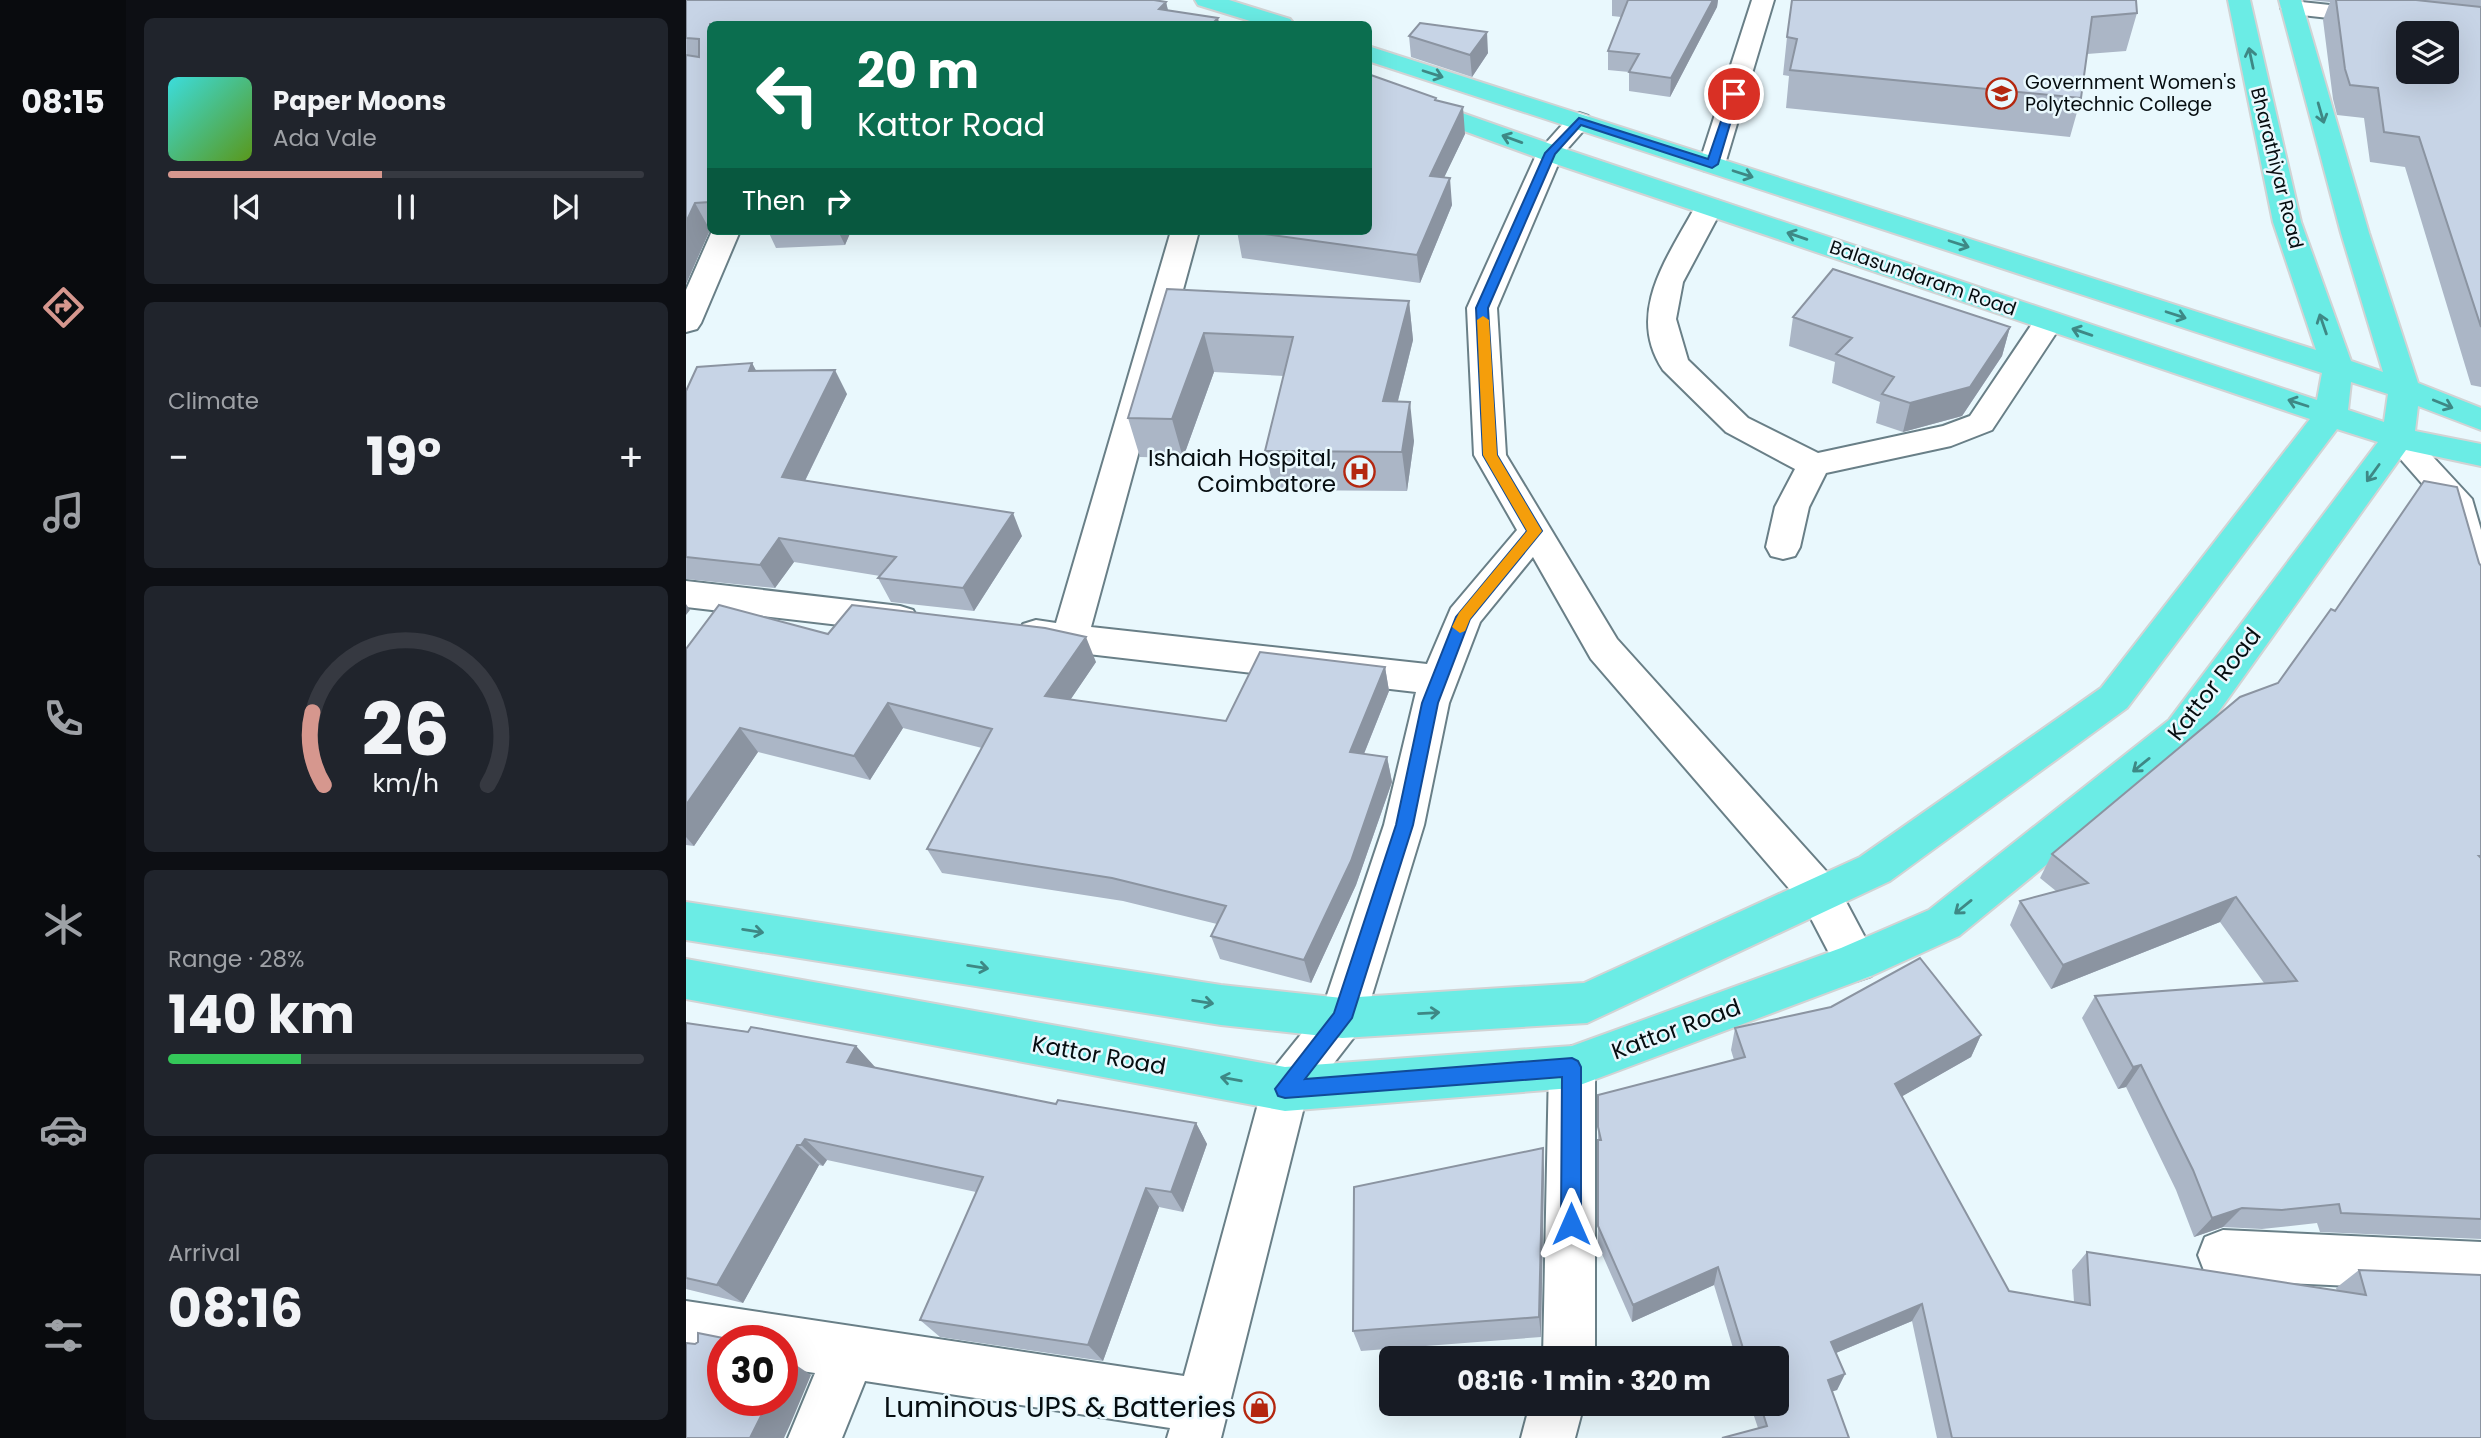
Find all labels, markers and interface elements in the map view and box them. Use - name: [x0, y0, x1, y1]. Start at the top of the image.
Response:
- map controls: [2396, 21, 2459, 84]
- button: layers: [2396, 21, 2459, 84]
- text: 20 m: [857, 37, 979, 105]
- one-way arrow: [2244, 47, 2257, 69]
- icon: left: [742, 49, 833, 140]
- pin: [1704, 64, 1764, 124]
- one-way arrow: [1422, 69, 1444, 81]
- place label: Government Women's Polytechnic College: [2025, 69, 2236, 118]
- icon: arrive: [1715, 75, 1753, 113]
- school or university icon: Government Women's Polytechnic College: [1985, 76, 2019, 110]
- text: 08:15: [21, 79, 105, 124]
- text: Paper Moons: [273, 83, 446, 119]
- street label: Bharathiyar Road: [2244, 84, 2310, 252]
- one-way arrow: [2315, 101, 2328, 124]
- text: Kattor Road: [857, 102, 1045, 147]
- text: Ada Vale: [273, 122, 377, 154]
- one-way arrow: [1501, 132, 1523, 144]
- one-way arrow: [1732, 168, 1754, 181]
- icon: right: [819, 182, 857, 220]
- text: Then: [742, 183, 805, 219]
- icon: previous: [228, 188, 266, 226]
- icon: pause: [387, 188, 425, 226]
- icon: next: [546, 188, 584, 226]
- one-way arrow: [1786, 229, 1808, 241]
- street label: Balasundaram Road: [1826, 233, 2020, 323]
- one-way arrow: [1948, 239, 1970, 252]
- icon: directions: [39, 283, 88, 332]
- one-way arrow: [2164, 310, 2186, 322]
- one-way arrow: [2316, 314, 2328, 336]
- one-way arrow: [2071, 325, 2093, 337]
- text: Climate: [168, 385, 259, 417]
- one-way arrow: [2287, 396, 2309, 409]
- one-way arrow: [2431, 399, 2453, 412]
- text: 19°: [366, 420, 441, 493]
- text: −: [168, 431, 189, 484]
- text: +: [618, 431, 644, 484]
- place label: Ishaiah Hospital, Coimbatore: [1148, 442, 1336, 500]
- hospital icon: Ishaiah Hospital, Coimbatore: [1342, 454, 1376, 488]
- one-way arrow: [2365, 463, 2380, 482]
- icon: music: [39, 488, 88, 537]
- street label: Kattor Road: [2160, 621, 2268, 747]
- text: 26: [362, 679, 450, 780]
- icon: phone: [39, 694, 88, 743]
- one-way arrow: [2132, 757, 2150, 773]
- text: km/h: [373, 766, 439, 801]
- one-way arrow: [1955, 899, 1973, 915]
- icon: climate: [39, 900, 88, 949]
- one-way arrow: [742, 925, 764, 938]
- text: Range · 28%: [168, 943, 304, 975]
- one-way arrow: [966, 961, 989, 974]
- text: 140 km: [168, 978, 355, 1051]
- street label: Kattor Road: [1607, 991, 1745, 1067]
- one-way arrow: [1191, 996, 1214, 1009]
- one-way arrow: [1418, 1006, 1441, 1019]
- street label: Kattor Road: [1030, 1027, 1168, 1083]
- one-way arrow: [1220, 1072, 1243, 1086]
- icon: car: [39, 1105, 88, 1154]
- position arrow: [1534, 1187, 1608, 1261]
- text: Arrival: [168, 1237, 240, 1269]
- text: 08:16: [168, 1272, 303, 1345]
- icon: filters: [39, 1311, 88, 1360]
- speed limit sign: 30: [707, 1325, 798, 1416]
- text: 08:16 · 1 min · 320 m: [1457, 1363, 1711, 1399]
- place label: Luminous UPS & Batteries: [884, 1388, 1236, 1427]
- shop icon: Luminous UPS & Batteries: [1242, 1390, 1276, 1424]

